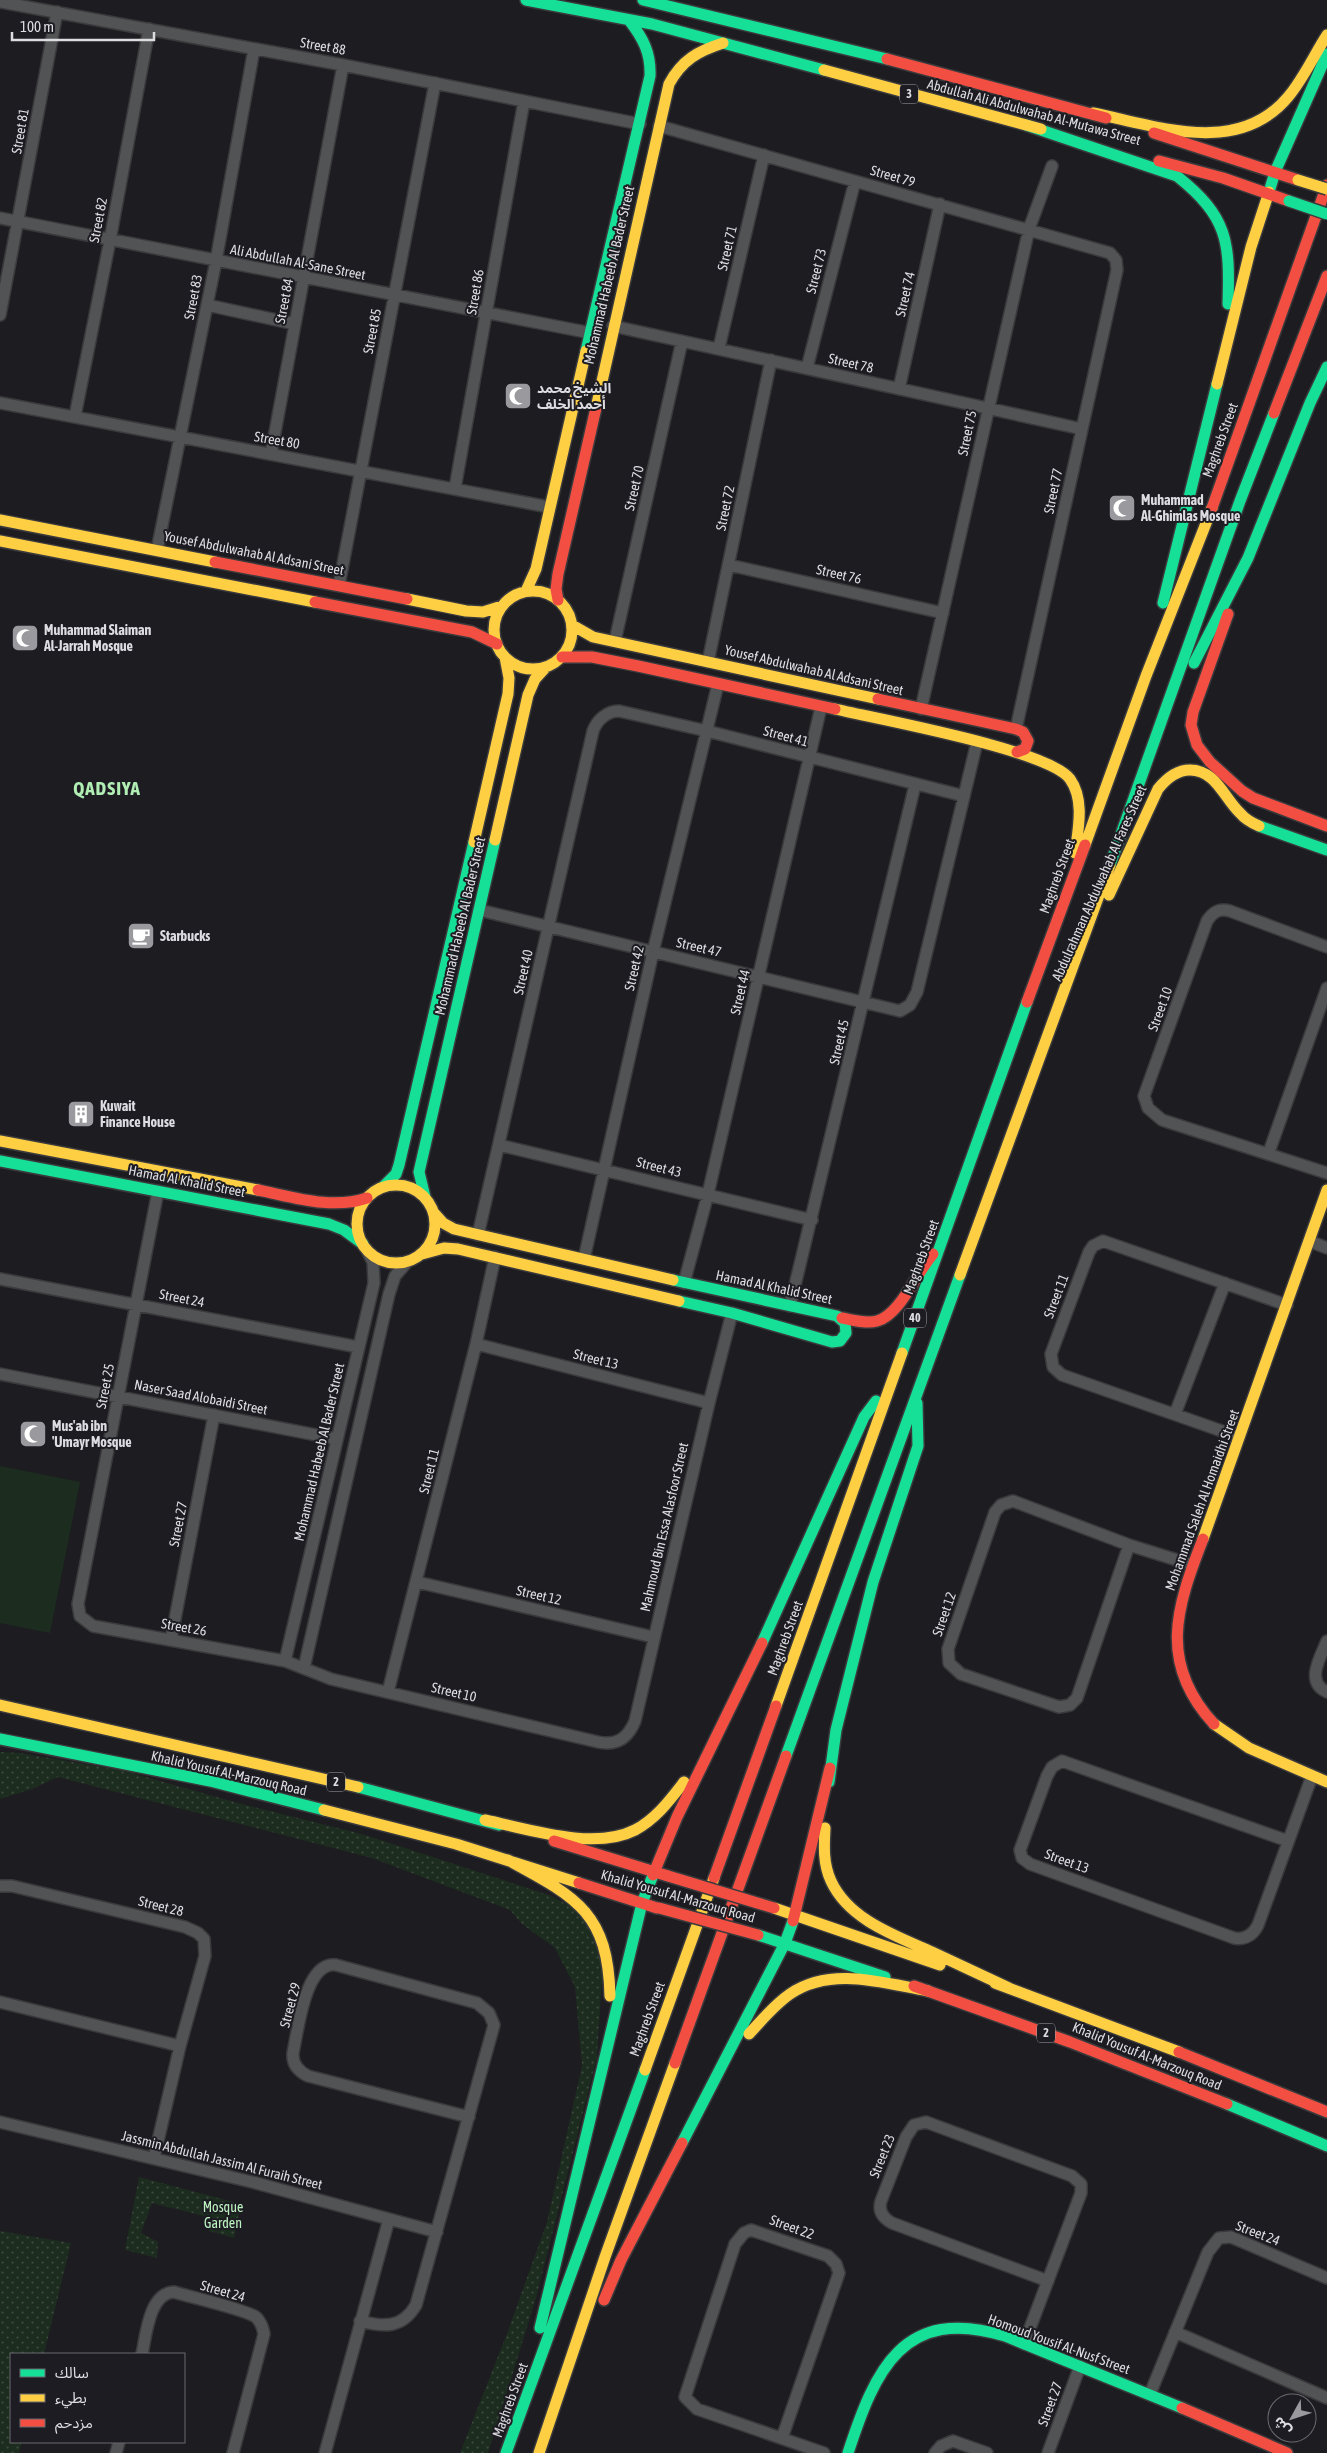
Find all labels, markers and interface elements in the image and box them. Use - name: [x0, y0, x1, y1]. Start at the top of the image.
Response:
- scale bar: [12, 10, 155, 42]
- text: 100 m: [20, 18, 54, 35]
- street label: Street 88: [299, 34, 347, 58]
- street label: Abdullah Ali Abdulwahab Al-Mutawa Street: [925, 76, 1143, 148]
- road number: 3: [900, 85, 918, 104]
- street label: Street 81: [8, 107, 32, 155]
- street label: Street 79: [869, 162, 917, 190]
- street label: Mohammad Habeeb Al Bader Street: [581, 184, 637, 366]
- street label: Street 82: [86, 196, 110, 244]
- street label: Street 71: [714, 224, 740, 272]
- street label: Ali Abdullah Al-Sane Street: [229, 241, 367, 283]
- street label: Street 73: [803, 247, 829, 295]
- street label: Street 86: [463, 268, 487, 316]
- street label: Street 74: [892, 269, 918, 318]
- street label: Street 83: [181, 273, 205, 321]
- street label: Street 84: [272, 277, 296, 325]
- street label: Street 85: [360, 307, 384, 355]
- street label: Street 78: [827, 350, 876, 376]
- place label: الشيخ محمد أحمد الخلف: [537, 380, 611, 412]
- mosque icon: الشيخ محمد أحمد الخلف: [503, 381, 533, 411]
- street label: Maghreb Street: [1199, 400, 1241, 480]
- street label: Street 75: [954, 409, 980, 457]
- street label: Street 80: [253, 428, 301, 452]
- street label: Street 70: [621, 463, 647, 512]
- street label: Street 77: [1040, 467, 1066, 515]
- street label: Street 72: [712, 484, 738, 532]
- place label: Muhammad Al-Ghimlas Mosque: [1140, 492, 1240, 524]
- mosque icon: Muhammad Al-Ghimlas Mosque: [1107, 493, 1137, 523]
- street label: Yousef Abdulwahab Al Adsani Street: [163, 528, 345, 578]
- street label: Street 76: [815, 561, 864, 587]
- place label: Muhammad Slaiman Al-Jarrah Mosque: [43, 622, 152, 654]
- mosque icon: Muhammad Slaiman Al-Jarrah Mosque: [10, 623, 40, 653]
- street label: Yousef Abdulwahab Al Adsani Street: [723, 642, 905, 698]
- street label: Street 41: [762, 722, 810, 750]
- district label: QADSIYA: [73, 777, 141, 799]
- street label: Abdulrahman Abdulwahab Al Fares Street: [1048, 783, 1150, 983]
- street label: Mohammad Habeeb Al Bader Street: [432, 835, 488, 1017]
- street label: Maghreb Street: [1036, 836, 1078, 916]
- cafe icon: Starbucks: [126, 921, 156, 951]
- place label: Starbucks: [160, 928, 210, 944]
- street label: Street 47: [675, 934, 723, 960]
- street label: Street 42: [621, 944, 647, 992]
- street label: Street 40: [510, 947, 536, 996]
- street label: Street 44: [727, 967, 753, 1016]
- street label: Street 10: [1145, 984, 1175, 1033]
- street label: Street 45: [826, 1018, 852, 1066]
- place label: Kuwait Finance House: [100, 1098, 175, 1130]
- building icon: Kuwait Finance House: [66, 1099, 96, 1129]
- street label: Street 43: [635, 1154, 683, 1180]
- street label: Hamad Al Khalid Street: [127, 1162, 247, 1200]
- street label: Maghreb Street: [900, 1217, 942, 1297]
- street label: Hamad Al Khalid Street: [714, 1267, 834, 1307]
- street label: Street 11: [1040, 1272, 1072, 1320]
- street label: Street 24: [158, 1286, 206, 1310]
- road number: 40: [904, 1309, 926, 1328]
- street label: Street 13: [572, 1346, 620, 1372]
- street label: Mohammad Habeeb Al Bader Street: [291, 1361, 347, 1543]
- street label: Street 25: [93, 1362, 117, 1410]
- street label: Naser Saad Alobaidi Street: [133, 1376, 269, 1418]
- street label: Mohammad Saleh Al Homaidhi Street: [1162, 1407, 1242, 1593]
- place label: Mus'ab ibn 'Umayr Mosque: [52, 1418, 132, 1450]
- mosque icon: Mus'ab ibn 'Umayr Mosque: [18, 1419, 48, 1449]
- street label: Mahmoud Bin Essa Alasfoor Street: [637, 1441, 691, 1613]
- street label: Street 11: [416, 1447, 442, 1495]
- street label: Street 27: [166, 1500, 190, 1548]
- street label: Street 12: [515, 1582, 563, 1608]
- street label: Street 12: [929, 1590, 959, 1638]
- street label: Maghreb Street: [764, 1598, 806, 1678]
- street label: Street 26: [160, 1615, 208, 1639]
- street label: Street 10: [430, 1679, 479, 1705]
- street label: Khalid Yousuf Al-Marzouq Road: [150, 1747, 308, 1799]
- road number: 2: [327, 1772, 345, 1791]
- street label: Street 13: [1043, 1846, 1091, 1876]
- street label: Khalid Yousuf Al-Marzouq Road: [599, 1866, 757, 1926]
- street label: Street 28: [137, 1893, 186, 1919]
- street label: Maghreb Street: [626, 1979, 668, 2059]
- street label: Street 29: [276, 1981, 304, 2029]
- street label: Khalid Yousuf Al-Marzouq Road: [1070, 2019, 1224, 2093]
- road number: 2: [1037, 2024, 1055, 2042]
- street label: Jassmin Abdullah Jassim Al Furaih Street: [120, 2127, 324, 2193]
- street label: Street 23: [866, 2132, 898, 2180]
- park label: Mosque Garden: [203, 2199, 243, 2231]
- street label: Street 22: [768, 2212, 816, 2242]
- street label: Street 24: [1234, 2217, 1283, 2249]
- street label: Street 24: [199, 2277, 248, 2305]
- street label: Homoud Yousif Al-Nusf Street: [986, 2311, 1132, 2377]
- legend: [10, 2353, 185, 2443]
- street label: Maghreb Street: [489, 2360, 531, 2440]
- text: سالك: [55, 2364, 89, 2381]
- street label: Street 27: [1035, 2380, 1065, 2428]
- text: بطيء: [55, 2389, 87, 2409]
- north arrow: [1267, 2393, 1317, 2443]
- text: مزدحم: [55, 2414, 93, 2434]
- text: ش: [1270, 2414, 1294, 2439]

